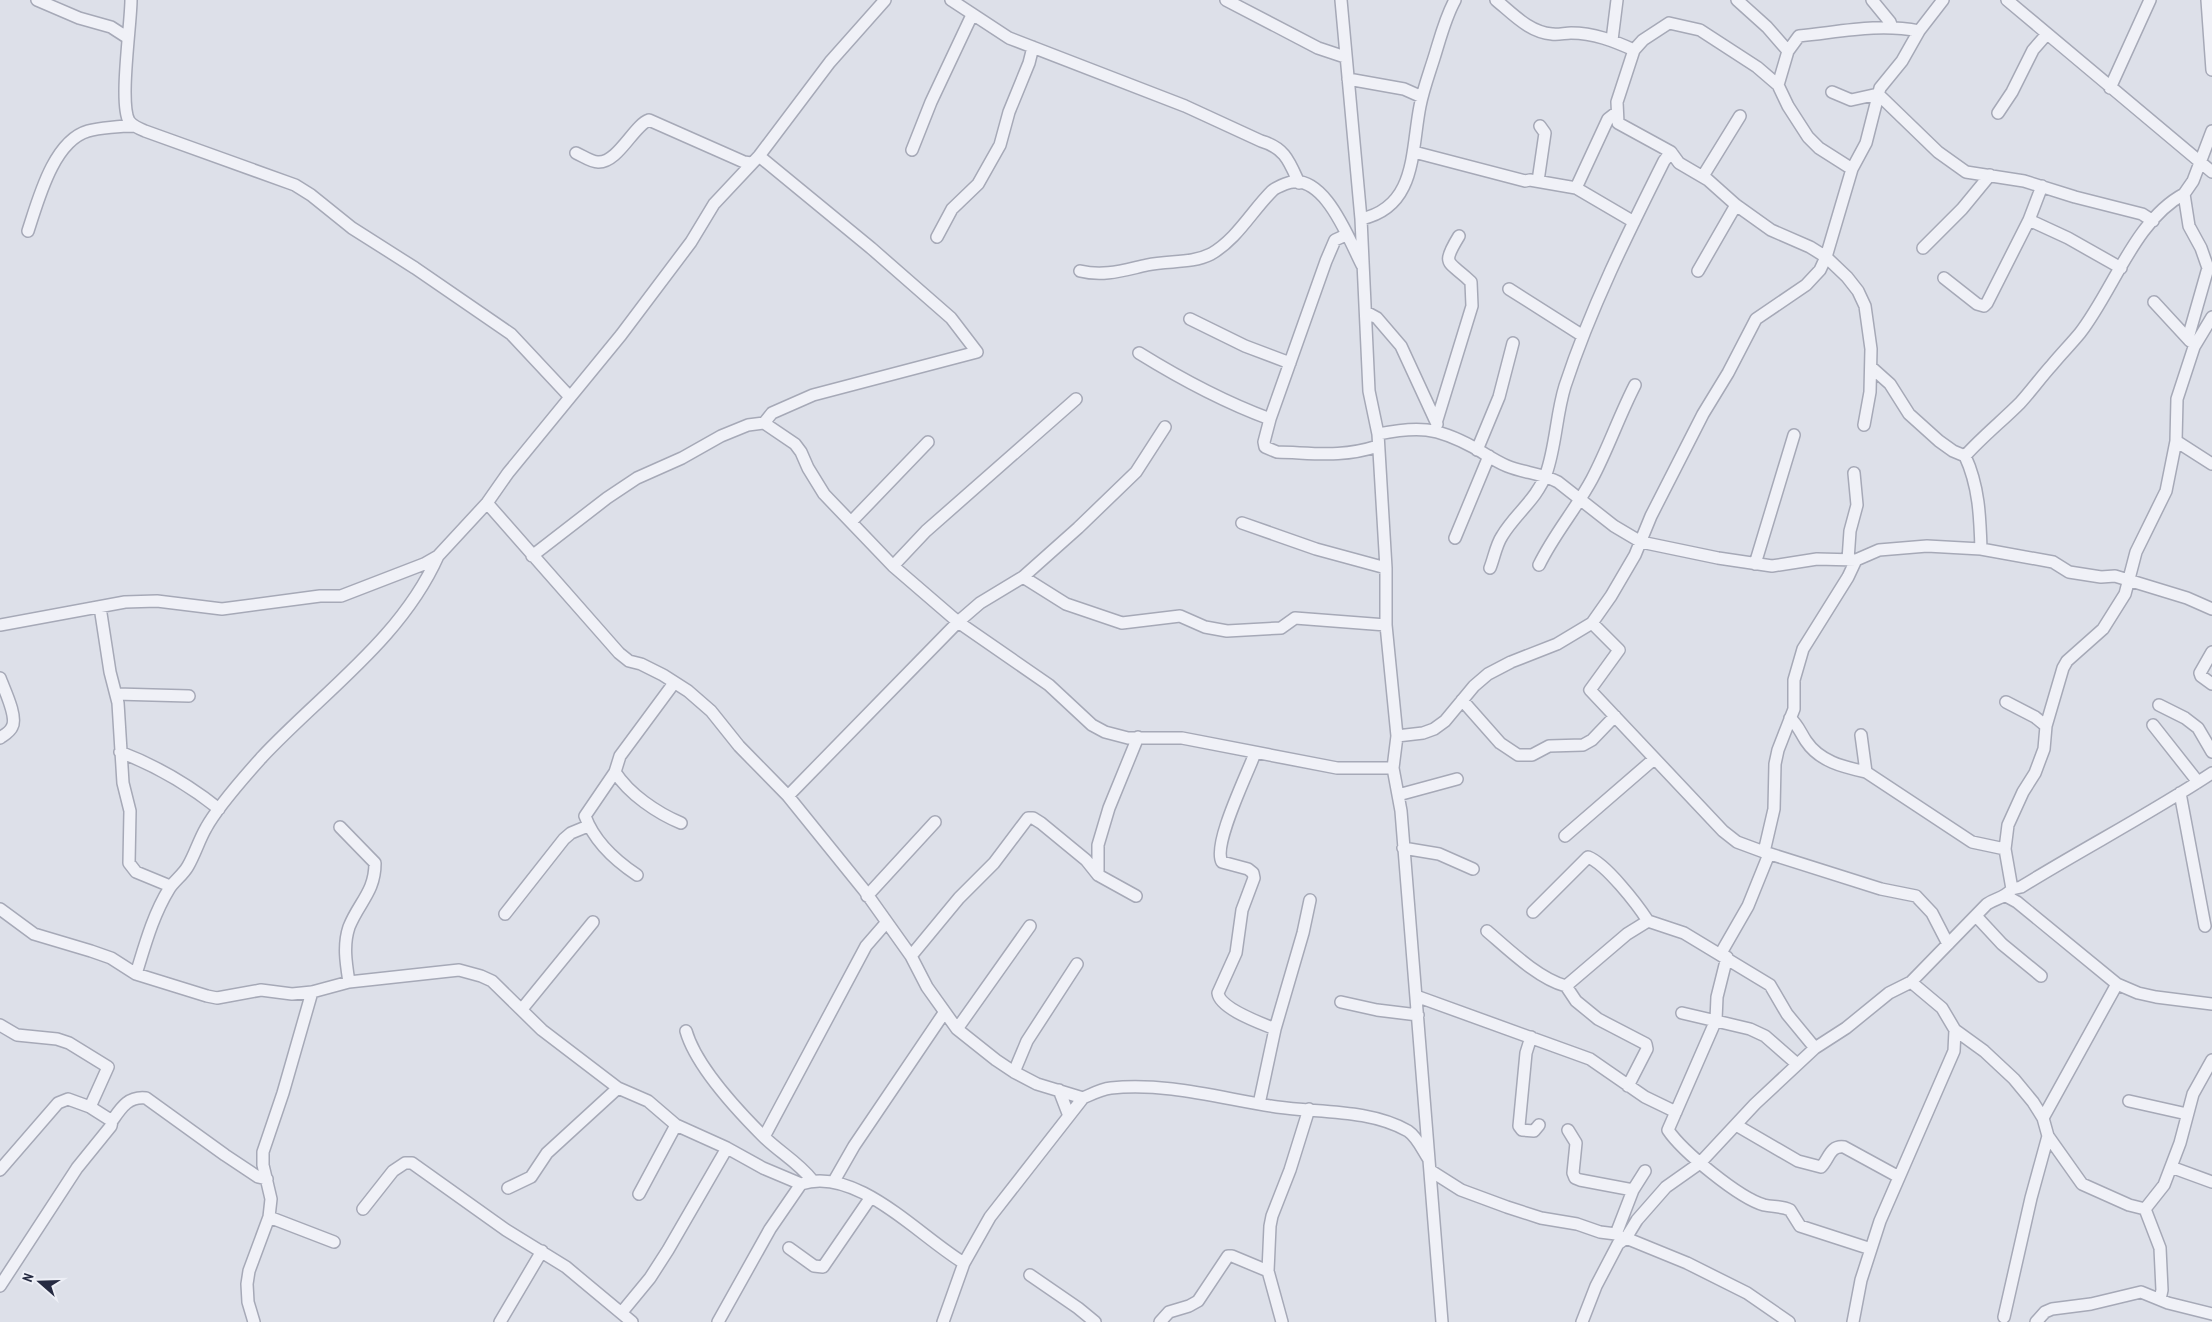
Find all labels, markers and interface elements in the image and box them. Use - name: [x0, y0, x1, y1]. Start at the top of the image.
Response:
- north arrow: [15, 1257, 65, 1307]
- text: N: [18, 1271, 38, 1284]

